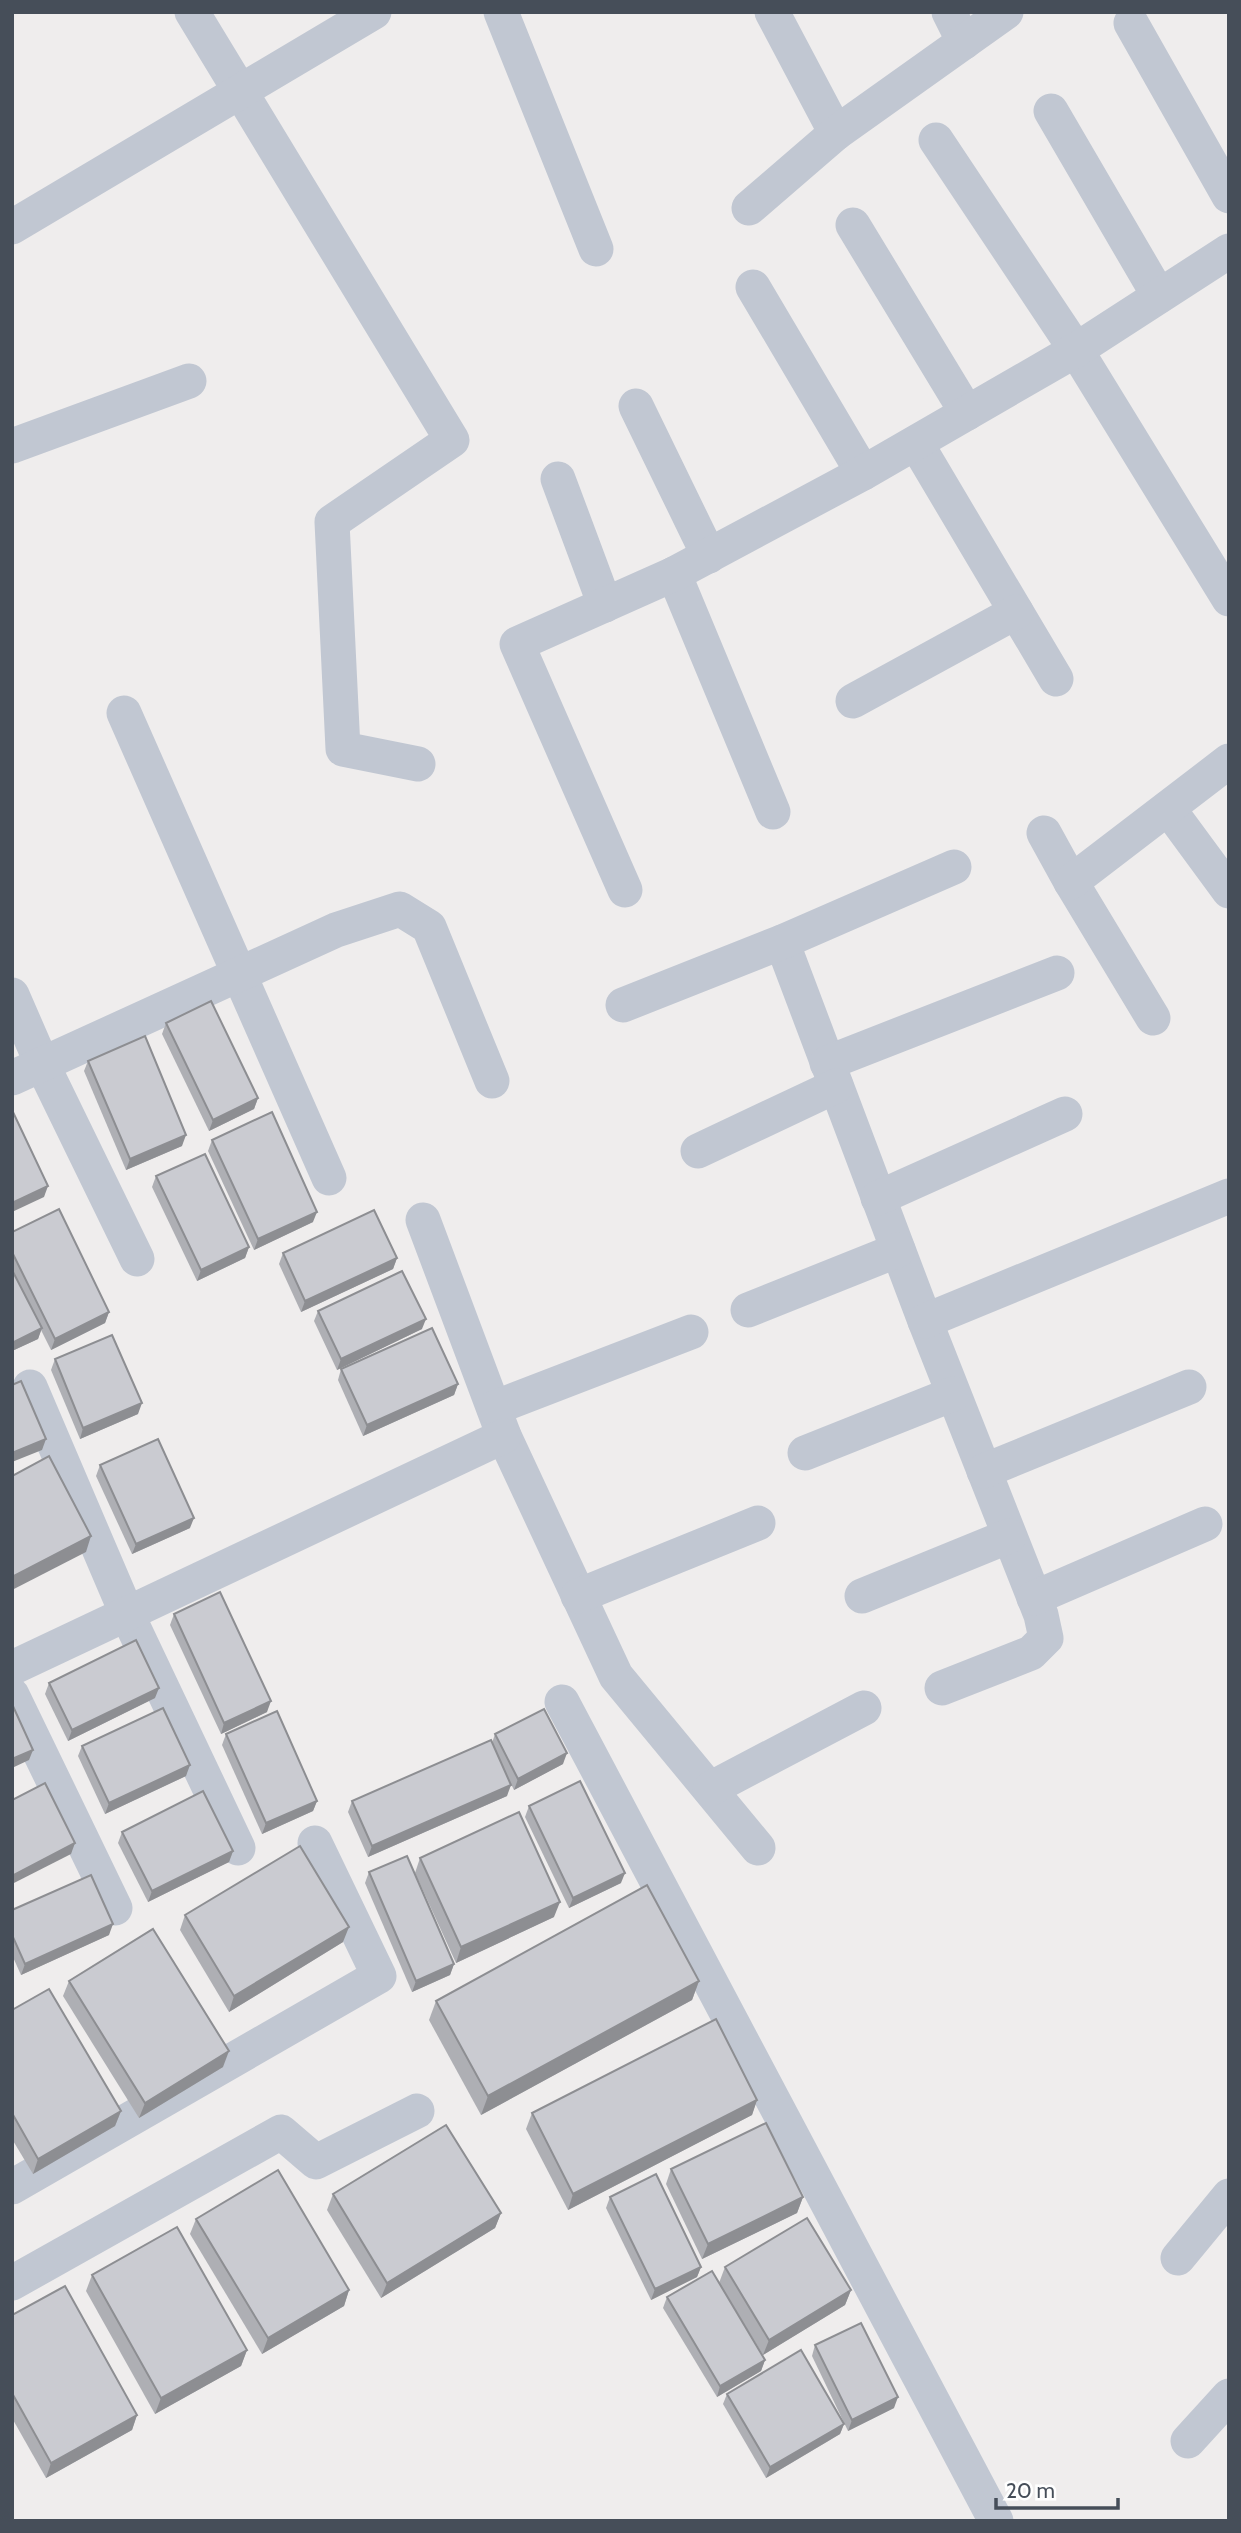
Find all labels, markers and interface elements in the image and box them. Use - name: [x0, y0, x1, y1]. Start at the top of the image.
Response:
- scale bar: [996, 2466, 1118, 2510]
- text: 20 m: [1006, 2478, 1055, 2503]

